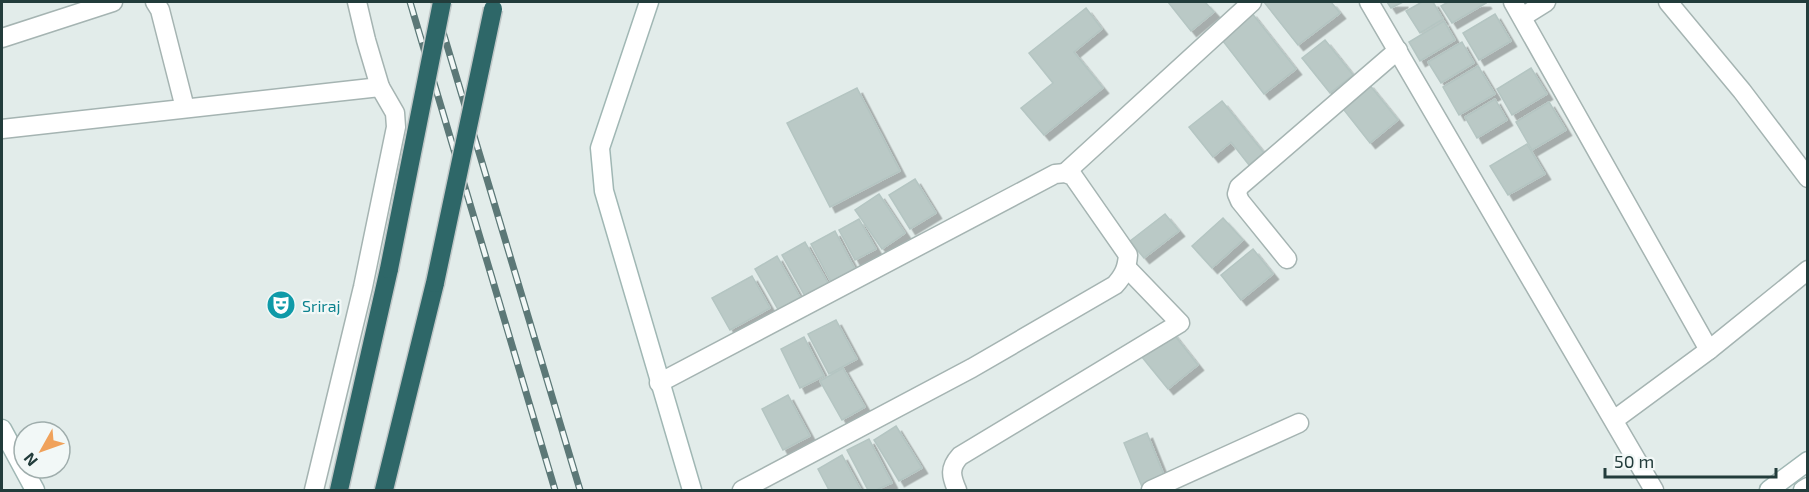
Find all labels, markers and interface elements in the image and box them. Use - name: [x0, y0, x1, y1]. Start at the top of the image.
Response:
- theatre icon: Sriraj: [265, 289, 297, 321]
- place label: Sriraj: [302, 296, 341, 316]
- north arrow: [12, 420, 72, 480]
- scale bar: [1605, 441, 1776, 479]
- text: N: [19, 449, 41, 470]
- text: 50 m: [1614, 450, 1654, 472]

